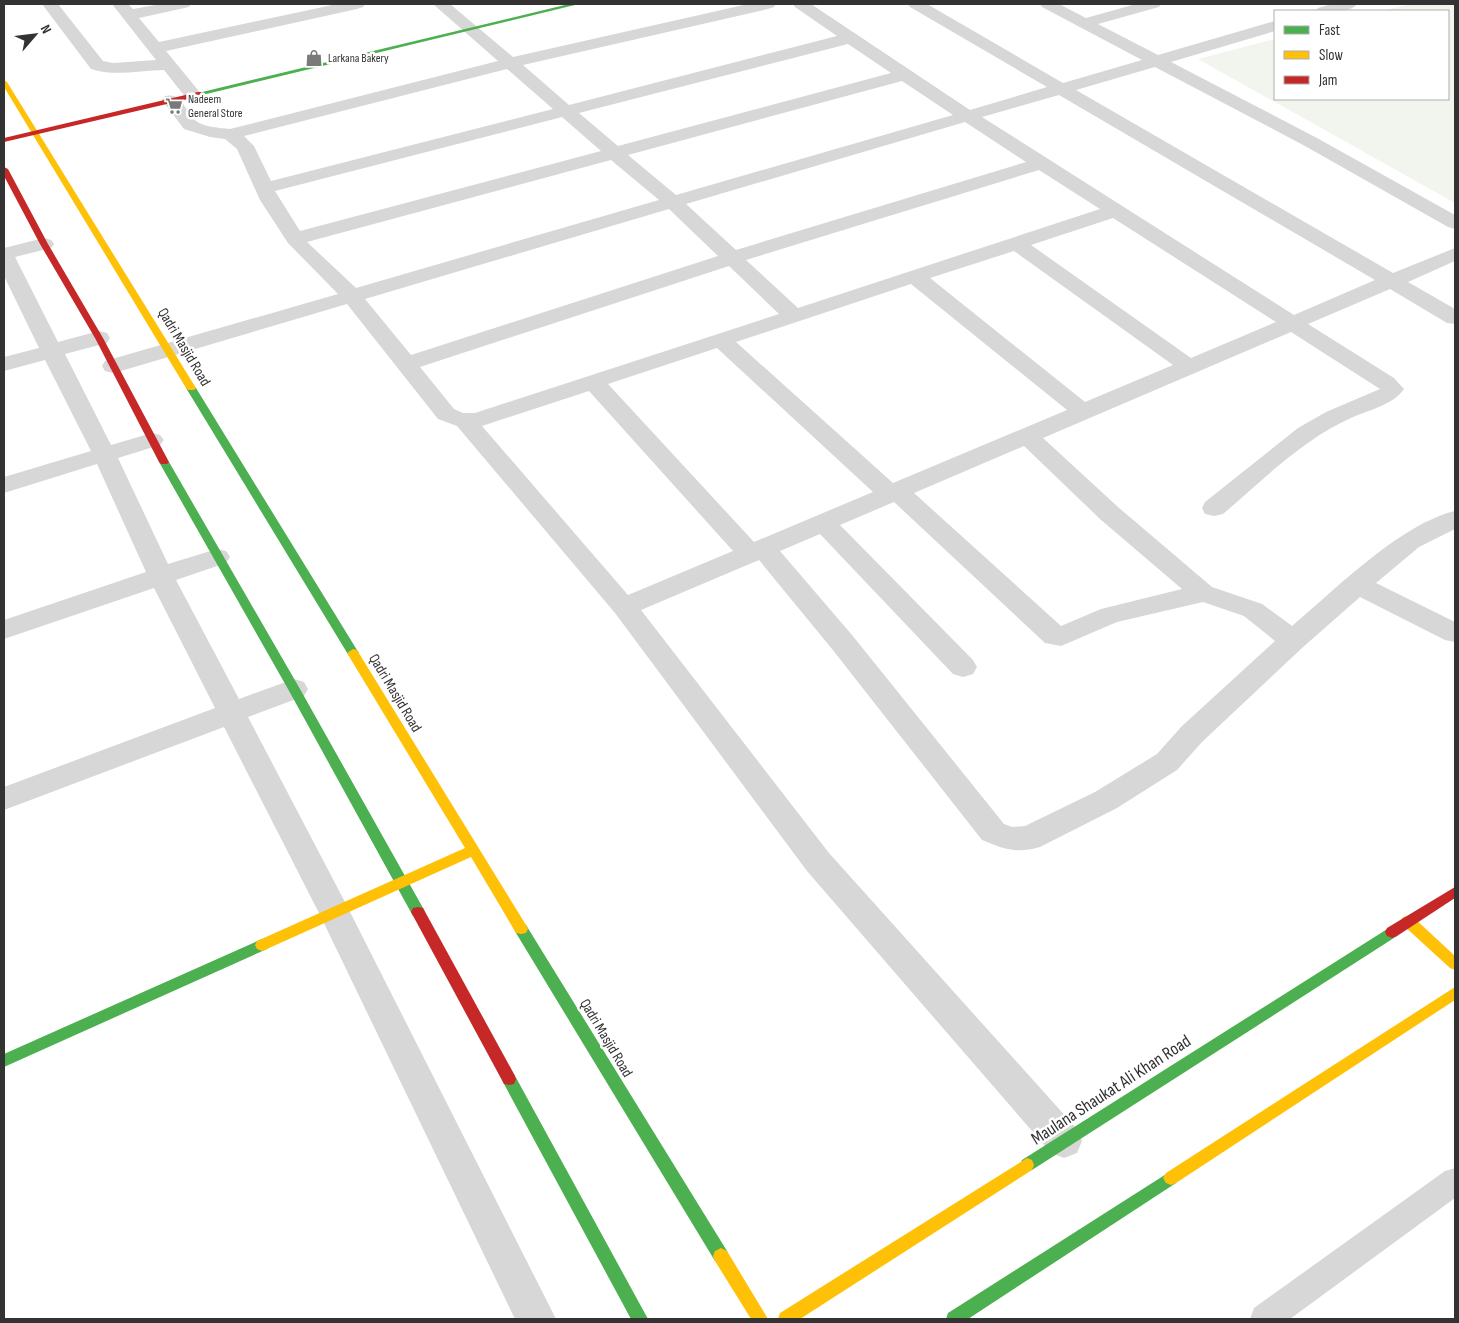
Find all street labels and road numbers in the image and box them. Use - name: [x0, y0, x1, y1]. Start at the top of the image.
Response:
- street label: Qadri Masjid Road: [153, 304, 215, 390]
- street label: Qadri Masjid Road: [364, 650, 426, 736]
- street label: Qadri Masjid Road: [575, 995, 637, 1081]
- street label: Maulana Shaukat Ali Khan Road: [1027, 1030, 1195, 1150]

